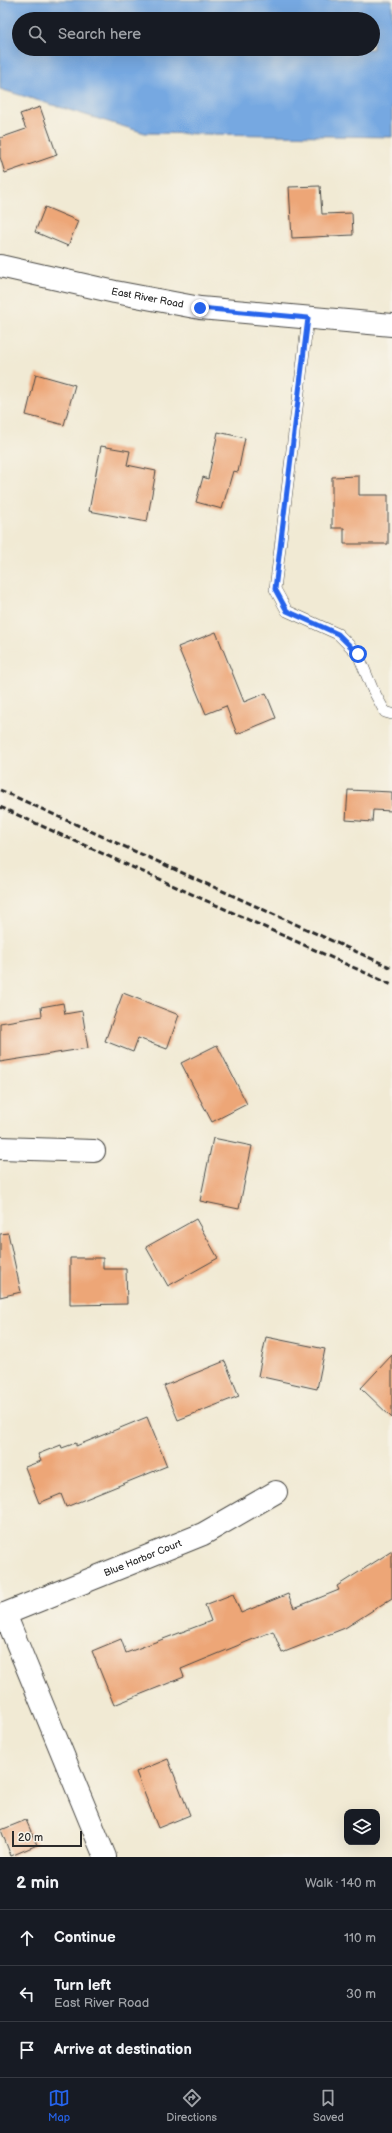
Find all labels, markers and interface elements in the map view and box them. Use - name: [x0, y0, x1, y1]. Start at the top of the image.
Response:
- search box: [12, 12, 380, 56]
- icon: search: [26, 23, 48, 45]
- text: Search here: [58, 25, 141, 44]
- street label: East River Road: [110, 285, 185, 311]
- route end: [191, 299, 209, 317]
- route start: [349, 645, 367, 663]
- street label: Blue Harbor Court: [102, 1537, 183, 1579]
- map controls: [344, 1809, 380, 1845]
- button: layers: [344, 1809, 380, 1845]
- scale bar: [12, 1829, 82, 1848]
- text: 20 m: [18, 1831, 43, 1844]
- text: 2 min: [16, 1873, 59, 1893]
- text: Walk · 140 m: [305, 1875, 376, 1891]
- icon: ahead: [16, 1927, 38, 1949]
- text: Continue: [54, 1928, 116, 1947]
- text: 110 m: [344, 1930, 376, 1946]
- text: Turn left: [54, 1976, 111, 1995]
- icon: left: [16, 1983, 38, 2005]
- text: 30 m: [346, 1986, 376, 2002]
- text: East River Road: [54, 1995, 149, 2011]
- icon: arrive: [16, 2039, 38, 2061]
- text: Arrive at destination: [54, 2040, 192, 2059]
- tab: Map: [48, 2087, 70, 2124]
- tab: Directions: [166, 2087, 217, 2124]
- tab: Saved: [313, 2087, 344, 2124]

